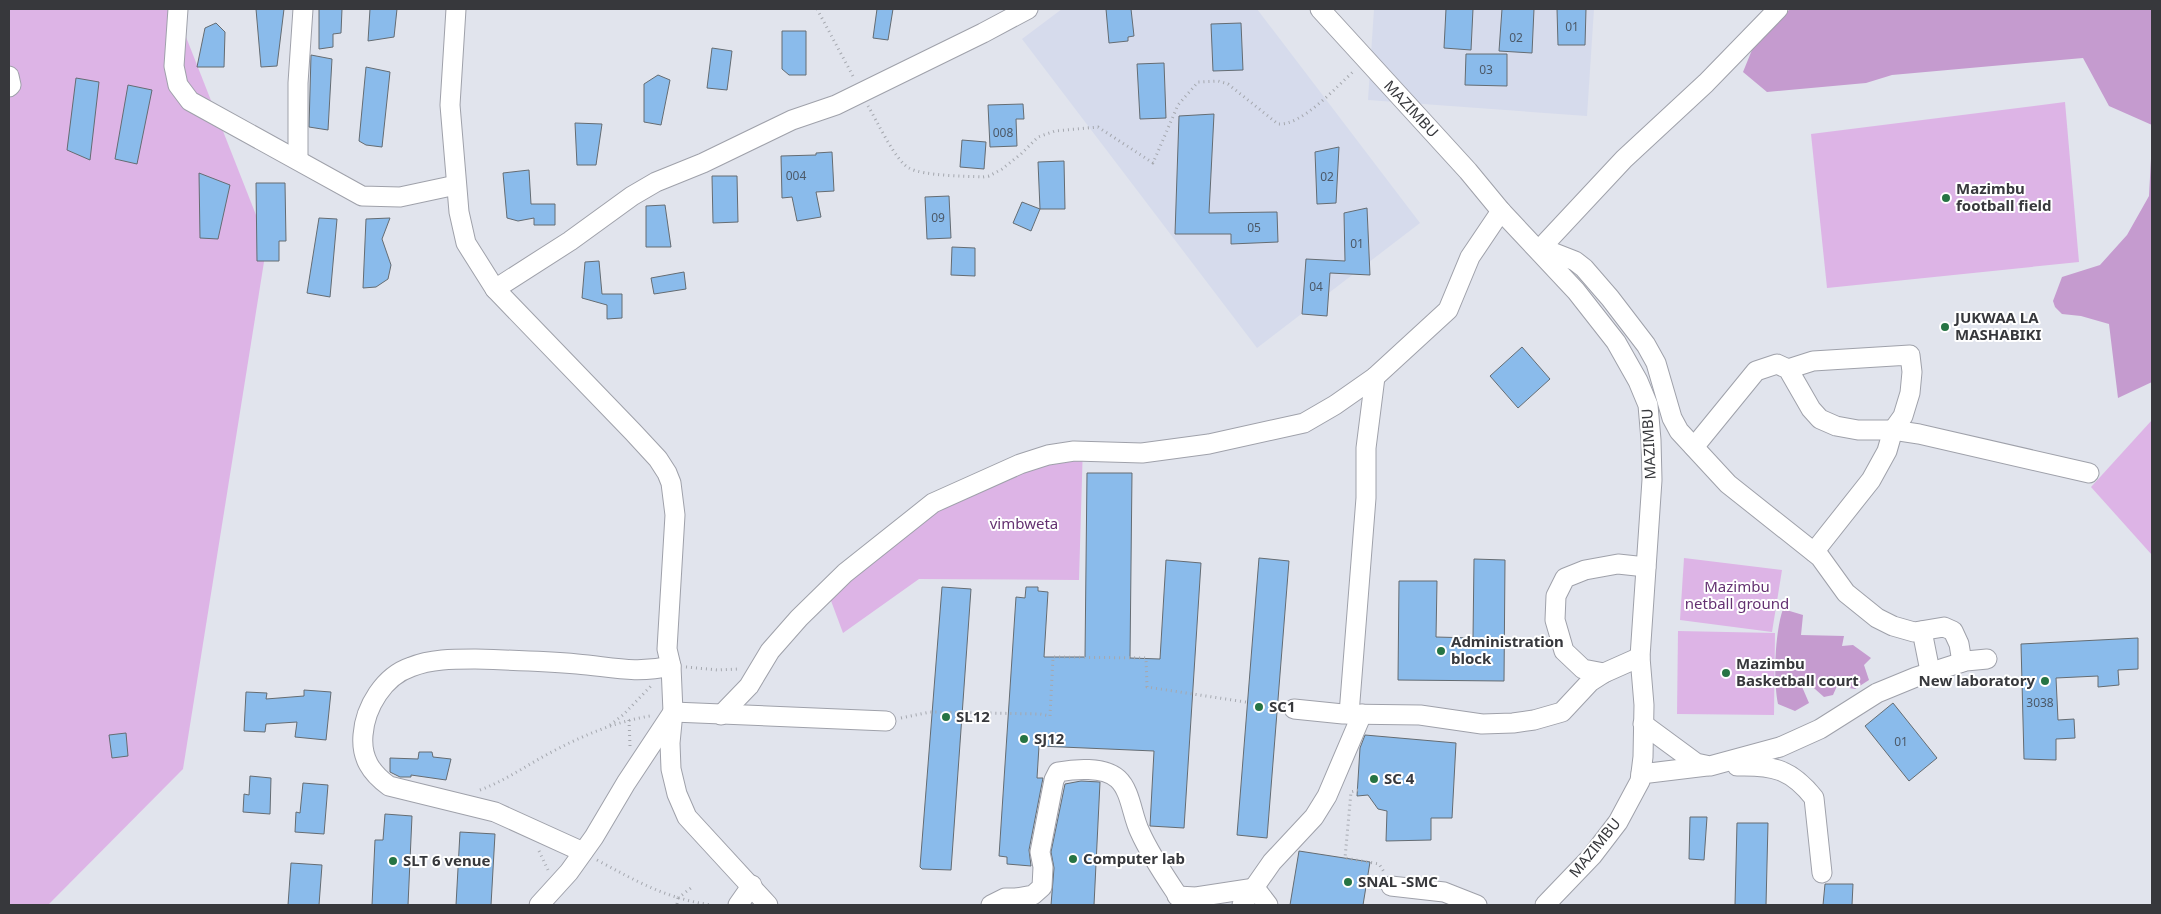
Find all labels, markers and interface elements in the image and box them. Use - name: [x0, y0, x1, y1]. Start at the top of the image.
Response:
- house number: 01: [1565, 18, 1579, 35]
- house number: 02: [1509, 29, 1523, 46]
- house number: 03: [1479, 61, 1493, 78]
- street label: MAZIMBU: [1380, 75, 1443, 141]
- house number: 008: [993, 124, 1013, 141]
- house number: 004: [786, 167, 806, 184]
- house number: 02: [1320, 168, 1334, 185]
- place label: Mazimbu football field: [1956, 178, 2052, 215]
- marker: Mazimbu football field: [1940, 192, 1952, 204]
- house number: 09: [931, 209, 945, 226]
- house number: 05: [1247, 219, 1261, 236]
- house number: 01: [1350, 235, 1364, 252]
- house number: 04: [1309, 278, 1323, 295]
- place label: JUKWAA LA MASHABIKI: [1953, 307, 2041, 344]
- marker: JUKWAA LA MASHABIKI: [1939, 321, 1951, 333]
- street label: MAZIMBU: [1636, 408, 1660, 480]
- park label: vimbweta: [990, 513, 1058, 533]
- park label: Mazimbu netball ground: [1685, 576, 1789, 613]
- place label: Administration block: [1451, 631, 1564, 668]
- marker: Administration block: [1435, 645, 1447, 657]
- place label: Mazimbu Basketball court: [1736, 653, 1859, 690]
- marker: Mazimbu Basketball court: [1720, 667, 1732, 679]
- place label: New laboratory: [1919, 670, 2035, 690]
- marker: New laboratory: [2039, 675, 2051, 687]
- house number: 3038: [2026, 694, 2054, 711]
- place label: SC1: [1269, 696, 1295, 716]
- marker: SC1: [1253, 701, 1265, 713]
- place label: SL12: [956, 706, 990, 726]
- marker: SL12: [940, 711, 952, 723]
- place label: SJ12: [1034, 728, 1065, 748]
- marker: SJ12: [1018, 733, 1030, 745]
- house number: 01: [1894, 733, 1908, 750]
- place label: SC 4: [1384, 768, 1415, 788]
- marker: SC 4: [1368, 773, 1380, 785]
- street label: MAZIMBU: [1564, 813, 1624, 881]
- place label: Computer lab: [1083, 848, 1185, 868]
- place label: SLT 6 venue: [403, 850, 490, 870]
- marker: Computer lab: [1067, 853, 1079, 865]
- marker: SLT 6 venue: [387, 855, 399, 867]
- place label: SNAL -SMC: [1358, 871, 1438, 891]
- marker: SNAL -SMC: [1342, 876, 1354, 888]

